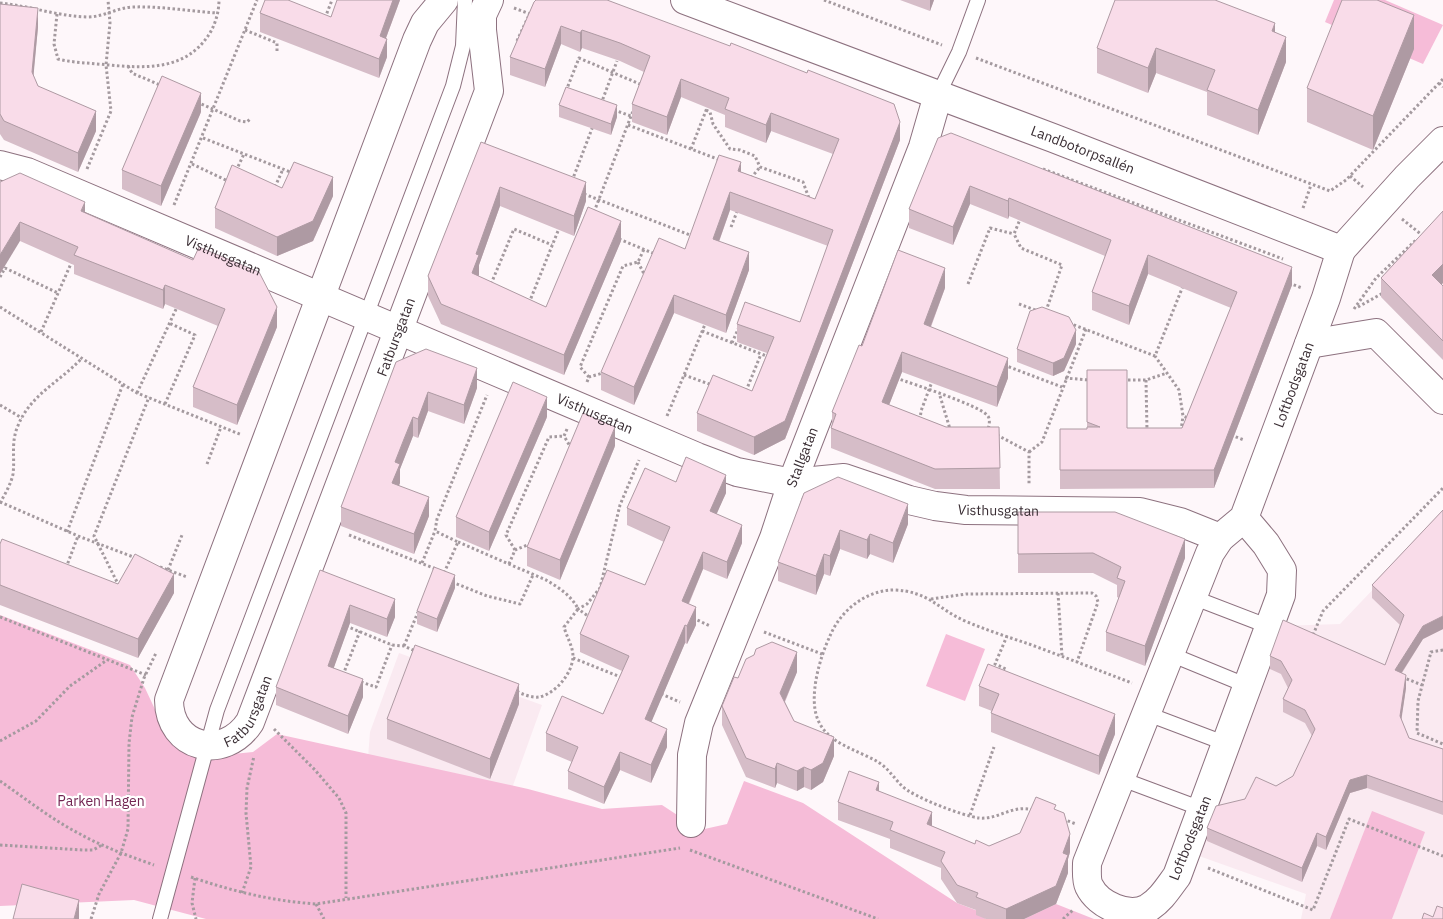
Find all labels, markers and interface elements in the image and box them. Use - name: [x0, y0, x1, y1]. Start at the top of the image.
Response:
- street label: Landbotorpsallén: [1028, 121, 1137, 178]
- street label: Visthusgatan: [182, 231, 264, 280]
- street label: Fatbursgatan: [373, 295, 419, 379]
- street label: Loftbodsgatan: [1270, 339, 1318, 430]
- street label: Visthusgatan: [554, 389, 636, 438]
- street label: Stallgatan: [782, 424, 822, 490]
- street label: Visthusgatan: [957, 500, 1039, 520]
- street label: Fatbursgatan: [221, 673, 276, 751]
- park label: Parken Hagen: [57, 792, 145, 810]
- street label: Loftbodsgatan: [1165, 793, 1215, 883]

